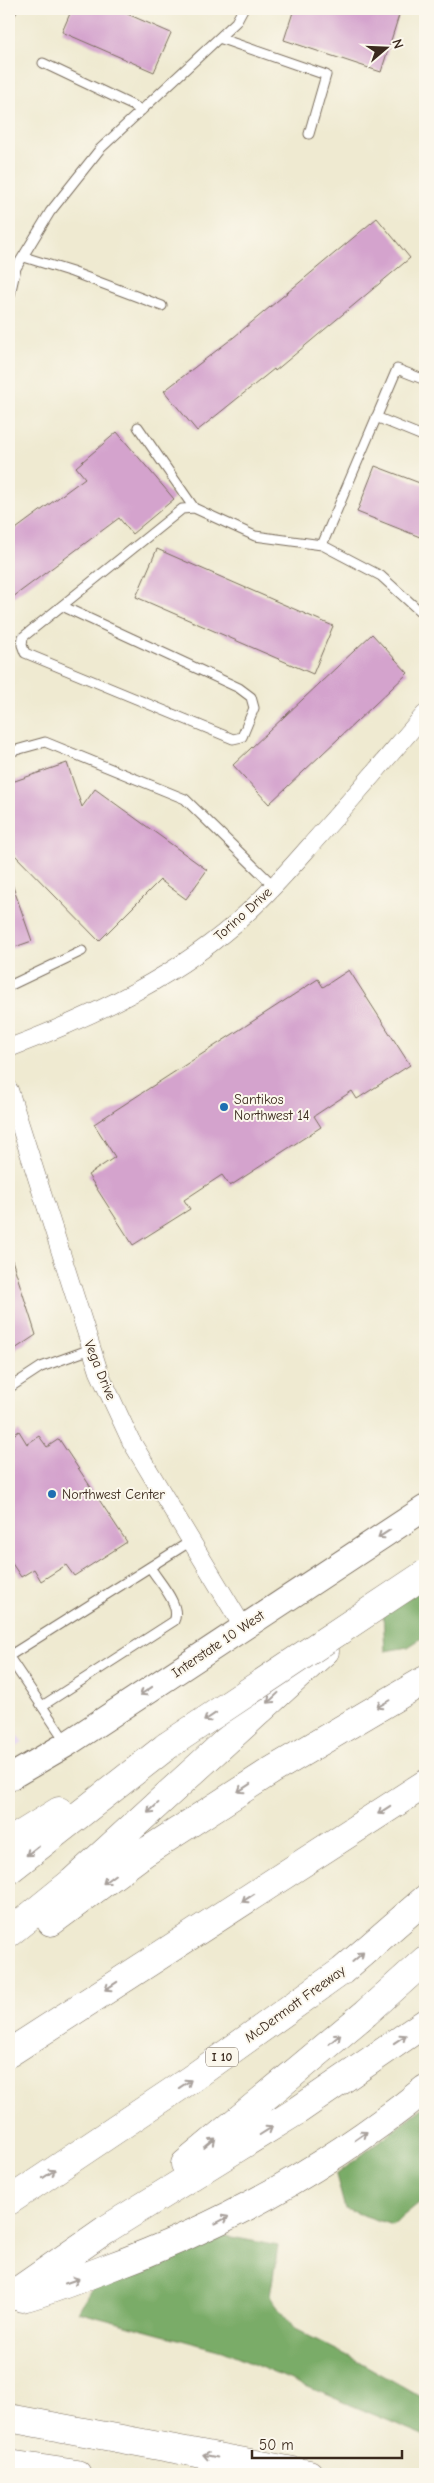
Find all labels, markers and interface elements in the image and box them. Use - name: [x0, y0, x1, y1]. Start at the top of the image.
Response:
- north arrow: [362, 22, 412, 72]
- text: N: [388, 37, 407, 51]
- street label: Torino Drive: [211, 884, 275, 944]
- place label: Santikos Northwest 14: [234, 1091, 310, 1124]
- marker: Santikos Northwest 14: [218, 1101, 230, 1113]
- street label: Vega Drive: [80, 1338, 120, 1402]
- place label: Northwest Center: [62, 1486, 165, 1503]
- marker: Northwest Center: [46, 1488, 58, 1500]
- one-way arrow: [378, 1530, 392, 1540]
- street label: Interstate 10 West: [168, 1606, 268, 1681]
- one-way arrow: [140, 1686, 154, 1696]
- one-way arrow: [267, 1692, 280, 1704]
- one-way arrow: [377, 1700, 391, 1710]
- one-way arrow: [203, 1712, 217, 1722]
- one-way arrow: [238, 1784, 252, 1794]
- one-way arrow: [147, 1802, 160, 1813]
- one-way arrow: [378, 1805, 392, 1815]
- one-way arrow: [26, 1846, 39, 1857]
- one-way arrow: [103, 1873, 116, 1884]
- one-way arrow: [241, 1893, 255, 1903]
- one-way arrow: [352, 1951, 365, 1963]
- street label: McDermott Freeway: [241, 1961, 349, 2046]
- one-way arrow: [104, 1981, 118, 1991]
- one-way arrow: [328, 2034, 341, 2045]
- one-way arrow: [392, 2034, 406, 2044]
- road number: I 10: [206, 2048, 238, 2066]
- one-way arrow: [177, 2078, 191, 2088]
- one-way arrow: [258, 2125, 272, 2135]
- one-way arrow: [354, 2131, 368, 2141]
- one-way arrow: [203, 2138, 216, 2149]
- one-way arrow: [42, 2169, 56, 2179]
- one-way arrow: [214, 2215, 229, 2224]
- one-way arrow: [64, 2276, 80, 2286]
- scale bar: [252, 2428, 402, 2460]
- text: 50 m: [259, 2436, 294, 2454]
- one-way arrow: [202, 2450, 218, 2460]

